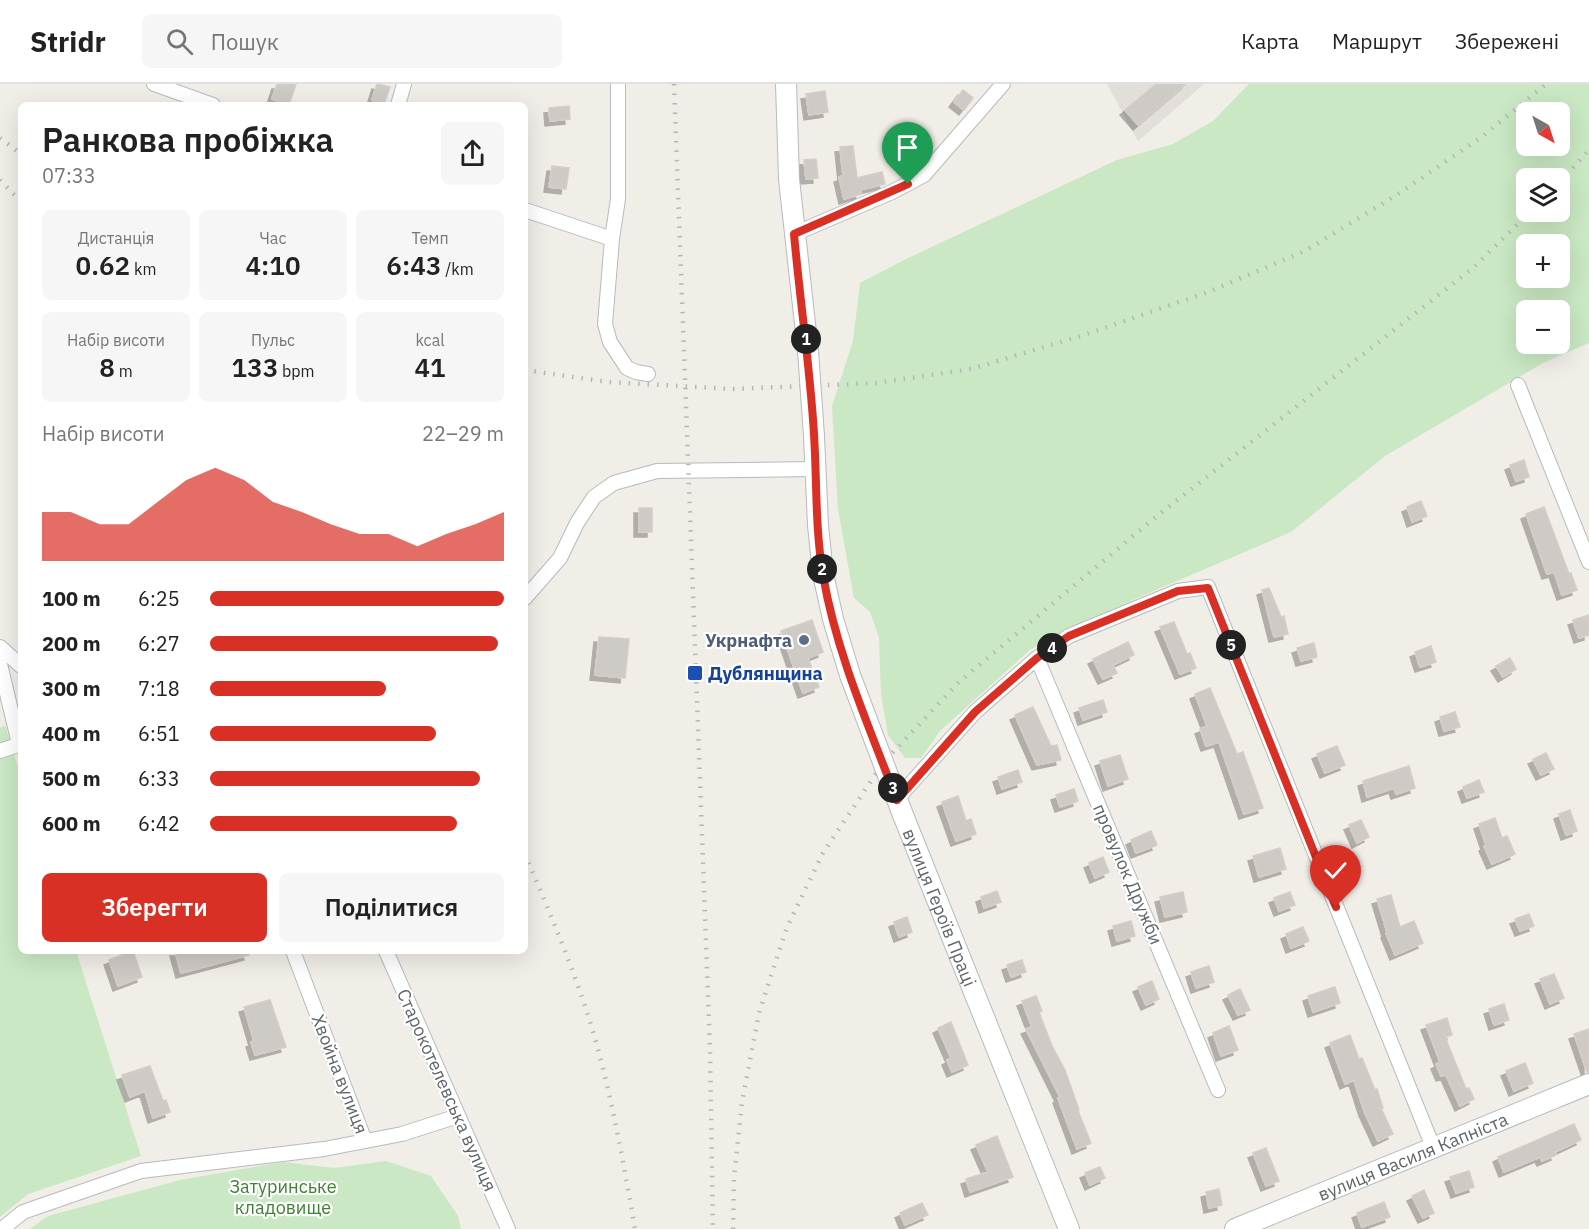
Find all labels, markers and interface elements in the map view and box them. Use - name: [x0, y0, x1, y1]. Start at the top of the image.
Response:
- search box: [142, 14, 562, 68]
- text: Stridr: [30, 23, 106, 60]
- icon: search: [163, 25, 196, 58]
- text: Пошук: [211, 27, 279, 56]
- text: Карта: [1241, 27, 1299, 55]
- text: Маршрут: [1332, 27, 1422, 55]
- text: Збережені: [1455, 27, 1559, 55]
- north arrow: [1516, 102, 1570, 156]
- map controls: [1516, 102, 1570, 354]
- text: Ранкова пробіжка: [42, 118, 334, 161]
- button: share: [441, 122, 504, 185]
- pin: [882, 122, 933, 184]
- icon: arrive: [891, 131, 924, 164]
- text: 07:33: [42, 162, 96, 189]
- button: layers: [1516, 168, 1570, 222]
- text: Дистанція: [78, 228, 154, 248]
- text: Час: [260, 228, 286, 248]
- text: Темп: [411, 228, 449, 248]
- button: +: [1516, 234, 1570, 288]
- text: 0.62: [76, 248, 130, 282]
- text: 4:10: [245, 248, 301, 282]
- text: 6:43: [386, 248, 441, 282]
- text: km: [130, 259, 156, 279]
- text: /km: [441, 259, 474, 279]
- button: −: [1516, 300, 1570, 354]
- pin: 1: [791, 324, 821, 354]
- text: 1: [801, 329, 811, 349]
- text: Набір висоти: [67, 330, 165, 350]
- text: Пульс: [251, 330, 295, 350]
- text: kcal: [415, 330, 445, 350]
- text: 8: [99, 350, 115, 384]
- text: 133: [231, 350, 278, 384]
- text: 41: [414, 350, 446, 384]
- text: m: [115, 361, 133, 381]
- text: bpm: [278, 361, 315, 381]
- text: Набір висоти: [42, 420, 165, 447]
- text: 22–29 m: [422, 420, 504, 447]
- pin: 2: [807, 554, 837, 584]
- text: 2: [817, 559, 827, 579]
- text: 100 m: [42, 585, 101, 612]
- text: 6:25: [138, 585, 180, 612]
- place label: Укрнафта: [705, 629, 792, 652]
- text: 200 m: [42, 630, 101, 657]
- text: 6:27: [138, 630, 180, 657]
- pin: 5: [1216, 630, 1246, 660]
- marker: Укрнафта: [797, 633, 811, 647]
- pin: 4: [1037, 633, 1067, 663]
- text: 5: [1226, 635, 1236, 655]
- text: 4: [1047, 638, 1057, 658]
- place label: Дублянщина: [708, 662, 823, 685]
- marker: Дублянщина: [686, 664, 704, 682]
- text: 300 m: [42, 675, 101, 702]
- text: 7:18: [138, 675, 180, 702]
- text: 400 m: [42, 720, 101, 747]
- text: 6:51: [138, 720, 180, 747]
- text: 500 m: [42, 765, 101, 792]
- text: 6:33: [138, 765, 180, 792]
- pin: 3: [878, 773, 908, 803]
- text: 3: [888, 778, 898, 798]
- street label: провулок Дружби: [1088, 800, 1168, 948]
- text: 600 m: [42, 810, 101, 837]
- text: 6:42: [138, 810, 180, 837]
- street label: вулиця Героїв Праці: [898, 825, 982, 990]
- pin: [1310, 845, 1361, 907]
- icon: check: [1319, 854, 1352, 887]
- button: Зберегти: [42, 873, 267, 942]
- button: Поділитися: [279, 873, 504, 942]
- street label: Старокотелевська вулиця: [392, 985, 502, 1195]
- street label: Хвойна вулиця: [307, 1011, 373, 1137]
- street label: вулиця Василя Капніста: [1314, 1107, 1511, 1205]
- park label: Затуринське кладовище: [229, 1175, 337, 1219]

